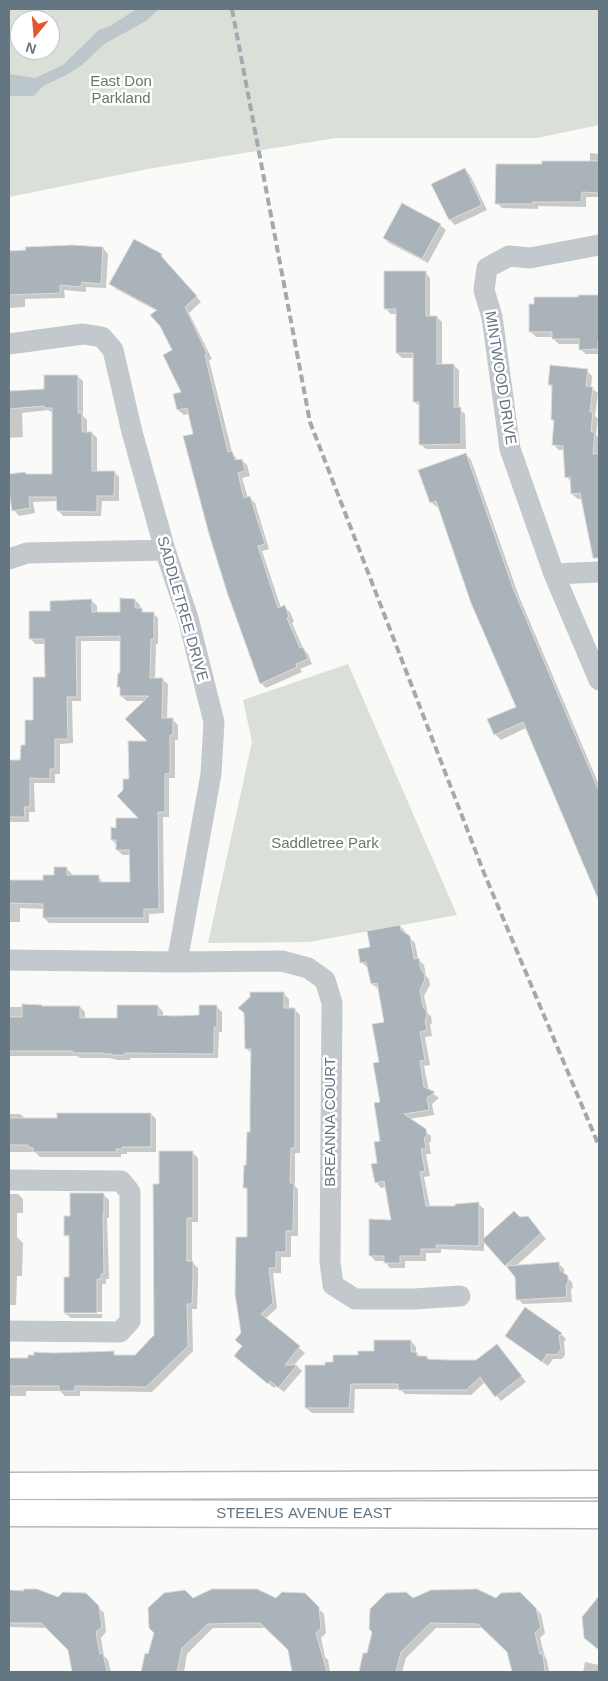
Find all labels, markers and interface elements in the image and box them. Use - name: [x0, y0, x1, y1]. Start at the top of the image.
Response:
- north arrow: [10, 10, 60, 60]
- text: N: [24, 39, 38, 58]
- park label: East Don Parkland: [90, 73, 152, 108]
- street label: MINTWOOD DRIVE: [481, 310, 519, 446]
- street label: SADDLETREE DRIVE: [153, 534, 211, 684]
- park label: Saddletree Park: [271, 835, 379, 853]
- street label: BREANNA COURT: [322, 1057, 340, 1187]
- street label: STEELES AVENUE EAST: [216, 1505, 392, 1523]

